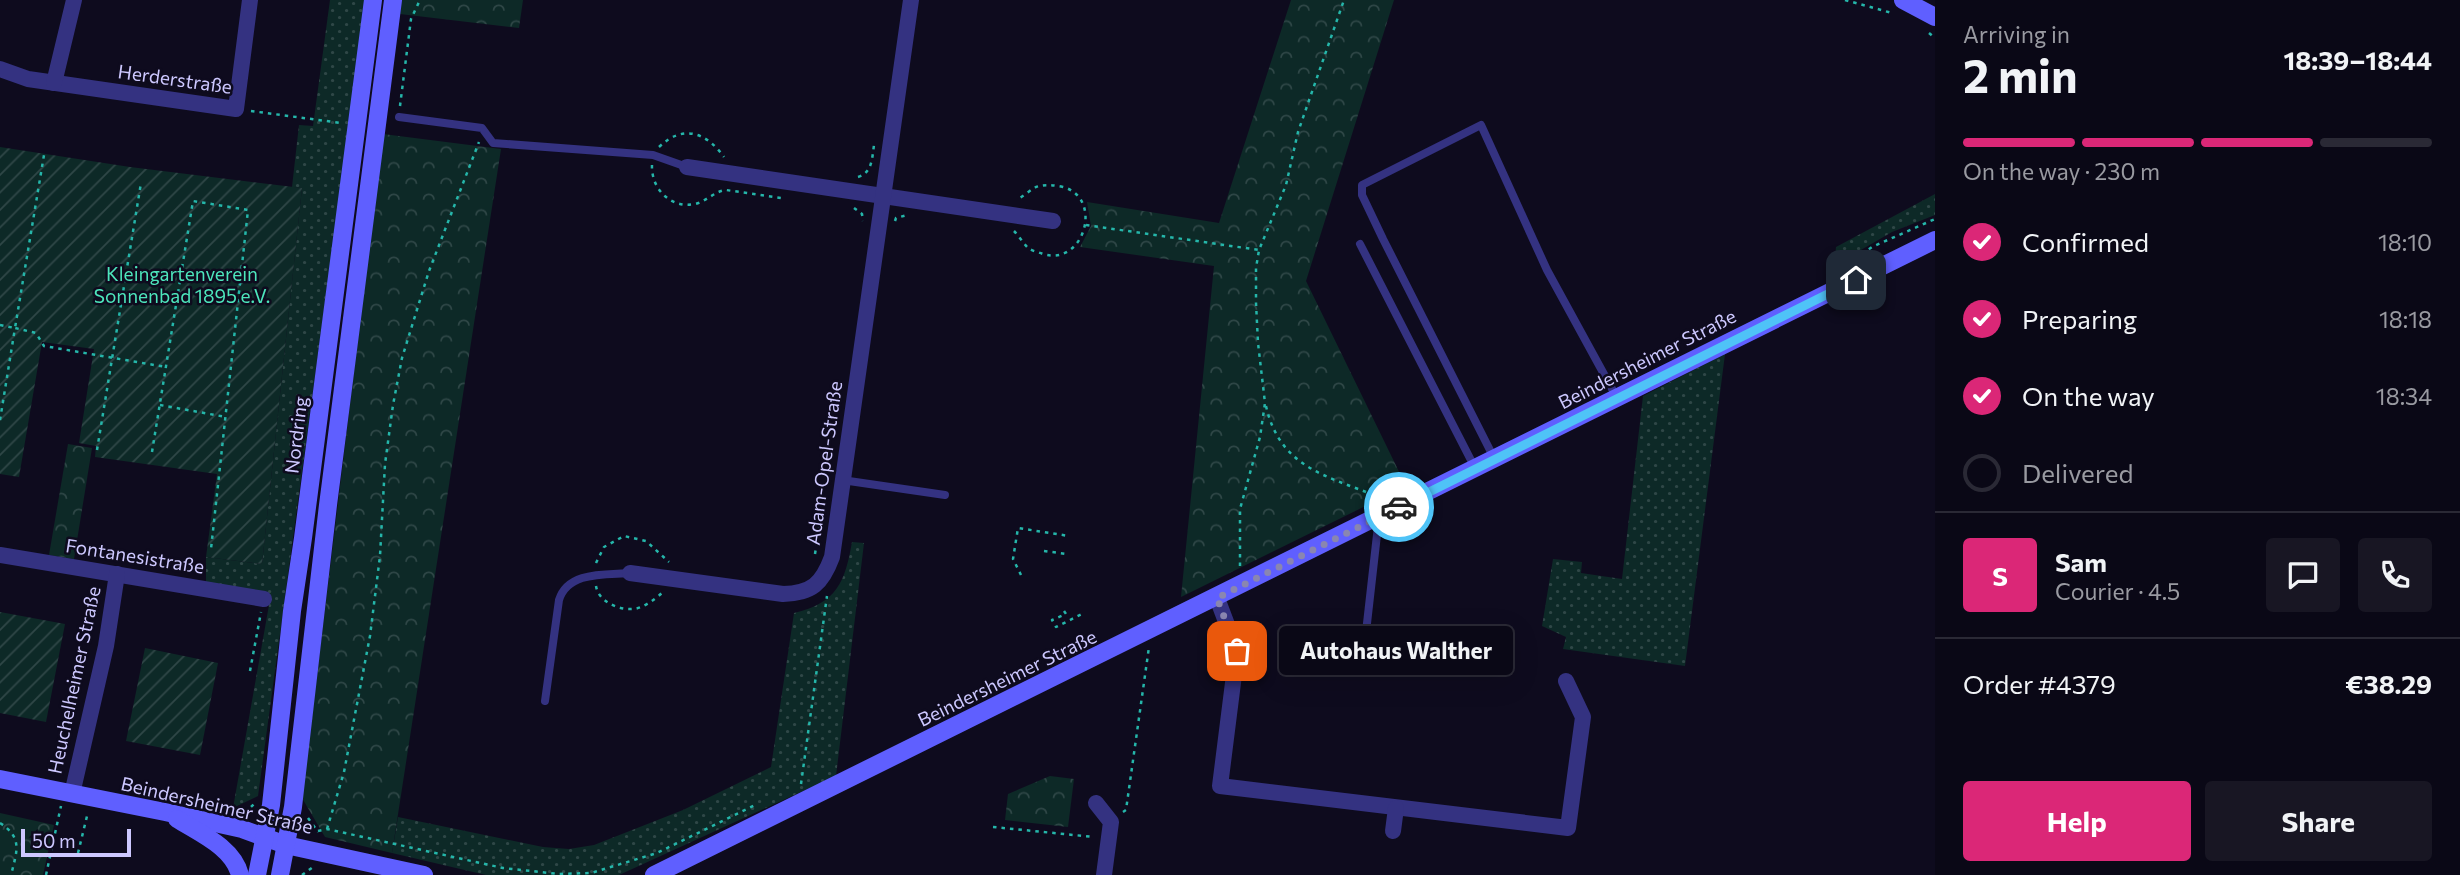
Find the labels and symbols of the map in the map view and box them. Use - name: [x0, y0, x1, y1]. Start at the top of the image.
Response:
- street label: Herderstraße: [117, 59, 234, 98]
- pin: [1826, 250, 1886, 310]
- park label: Kleingartenverein Sonnenbad 1895 e.V.: [94, 262, 270, 307]
- street label: Beindersheimer Straße: [1554, 304, 1739, 413]
- street label: Adam-Opel-Straße: [801, 379, 846, 546]
- street label: Nordring: [279, 395, 312, 475]
- courier: [1364, 472, 1434, 542]
- street label: Fontanesistraße: [64, 533, 206, 578]
- street label: Heuchelheimer Straße: [42, 584, 105, 776]
- pin: [1207, 621, 1267, 681]
- street label: Beindersheimer Straße: [914, 624, 1100, 731]
- callout: Autohaus Walther: [1279, 626, 1514, 676]
- street label: Beindersheimer Straße: [119, 771, 315, 838]
- scale bar: [21, 826, 131, 858]

